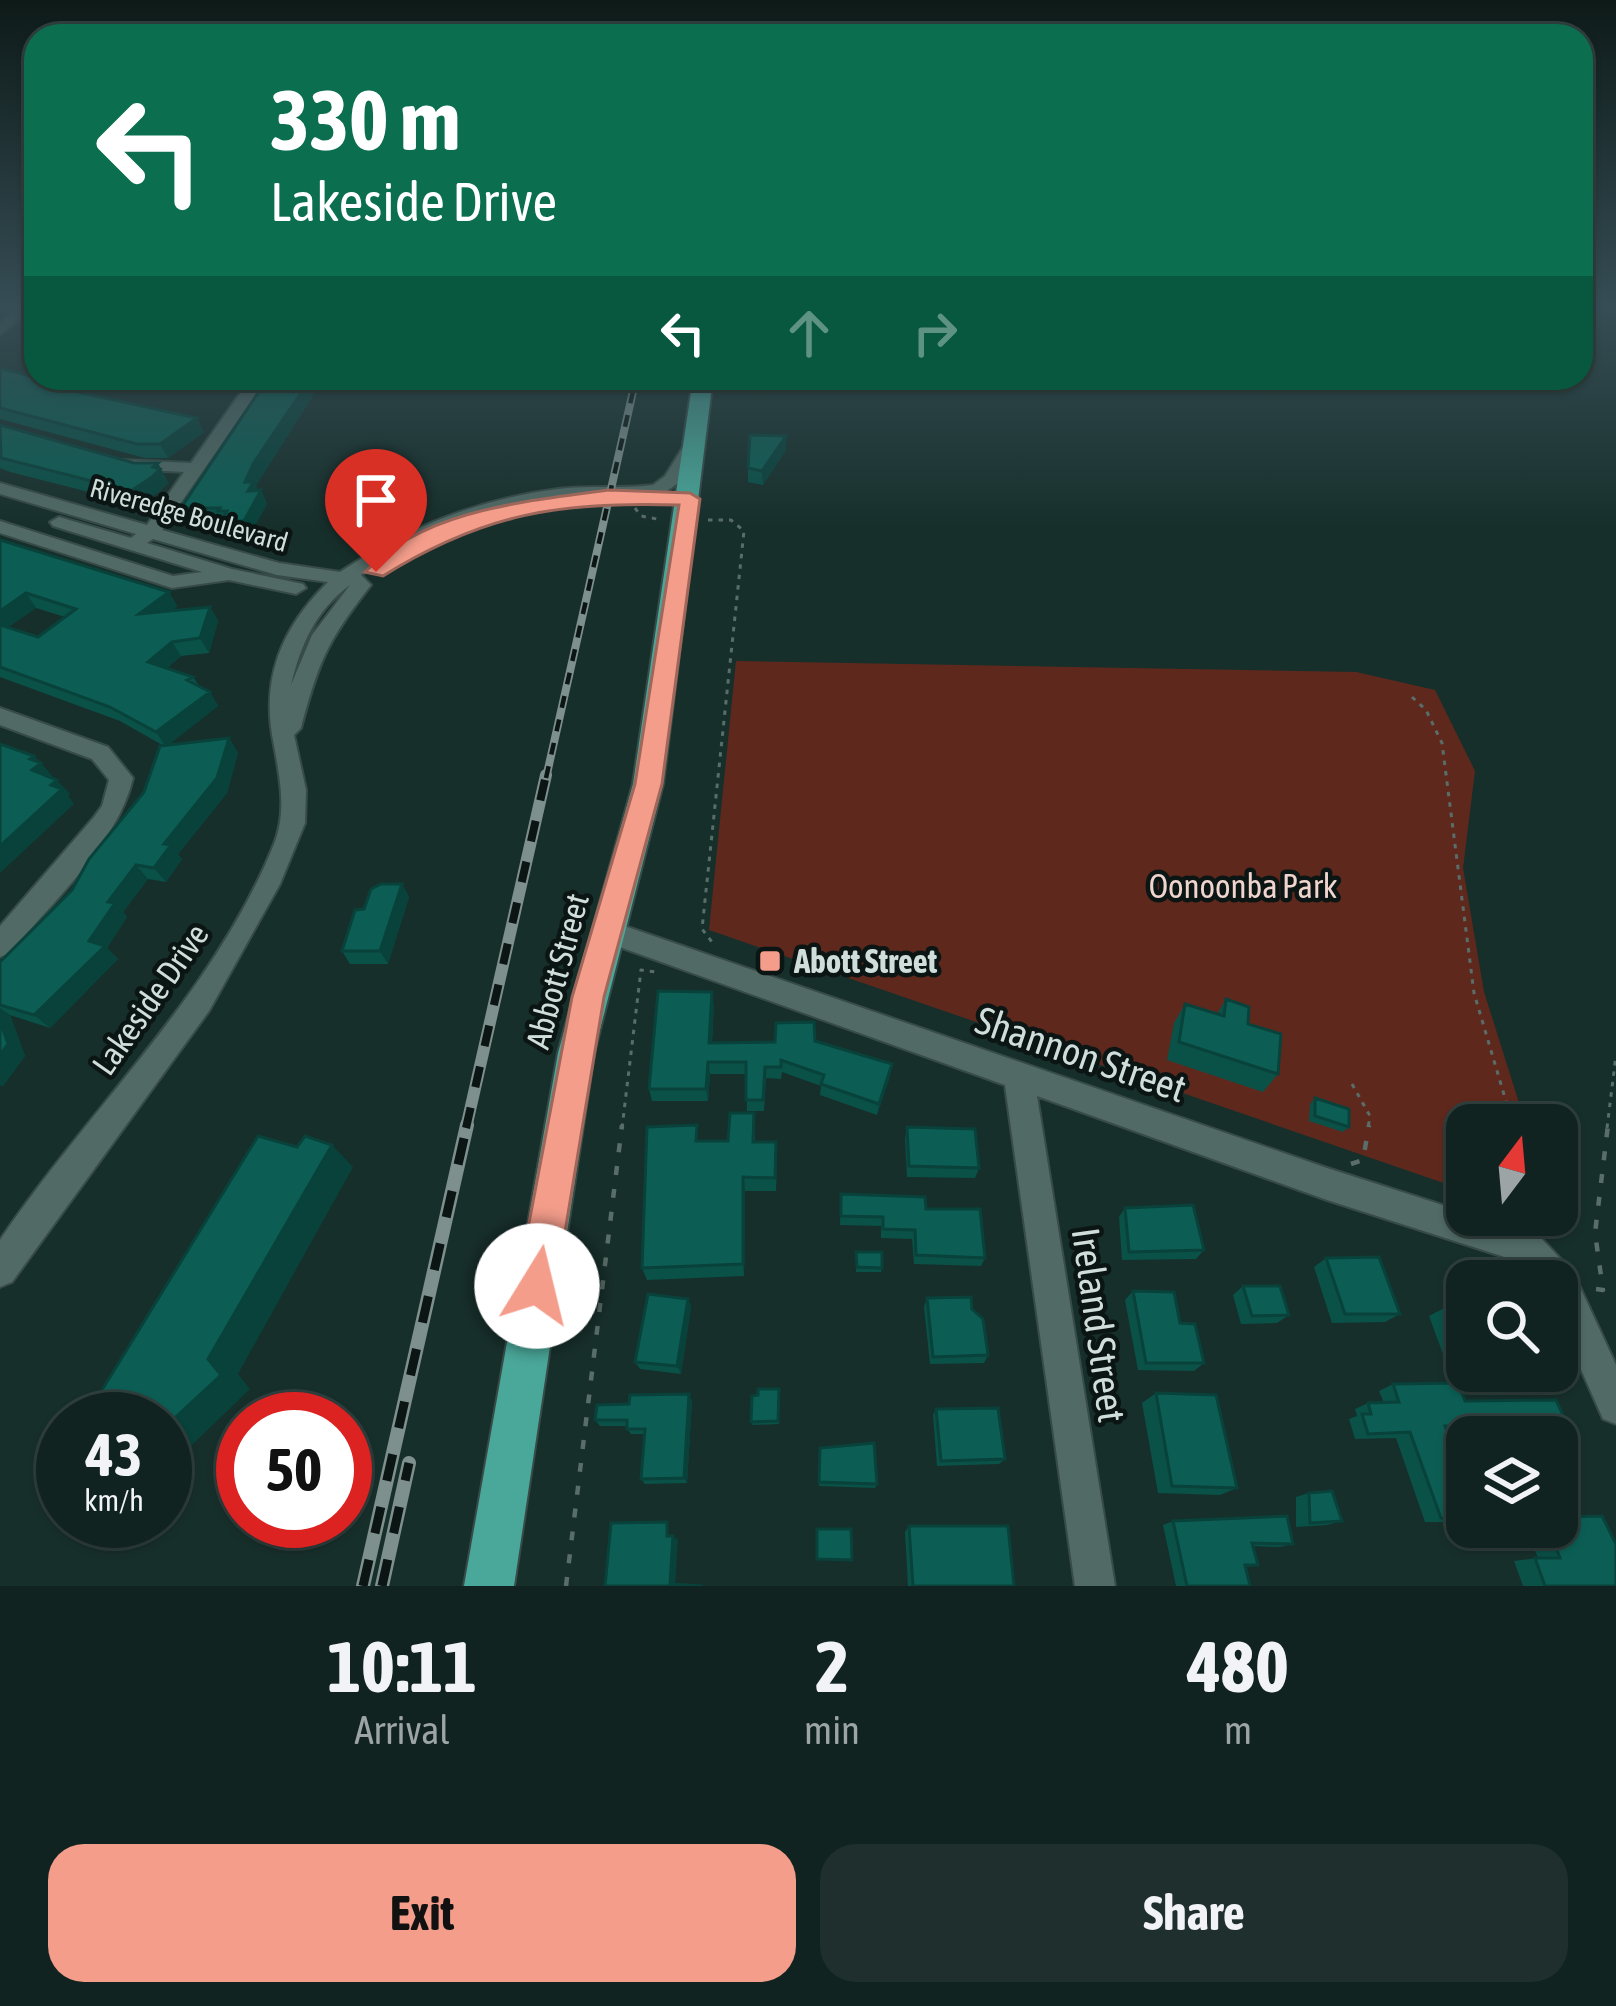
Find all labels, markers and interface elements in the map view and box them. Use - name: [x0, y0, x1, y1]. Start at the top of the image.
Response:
- icon: left: [72, 72, 228, 228]
- text: 330 m: [270, 72, 460, 168]
- text: Lakeside Drive: [270, 171, 557, 232]
- icon: left: [650, 300, 716, 366]
- icon: ahead: [776, 300, 842, 366]
- icon: right: [902, 300, 968, 366]
- pin: [325, 449, 427, 572]
- icon: arrive: [343, 467, 409, 533]
- street label: Riveredge Boulevard: [87, 472, 291, 558]
- park label: Oonoonba Park: [1149, 867, 1337, 905]
- street label: Abbott Street: [518, 889, 596, 1053]
- street label: Lakeside Drive: [84, 916, 216, 1082]
- place label: Abott Street: [793, 942, 938, 980]
- marker: Abott Street: [757, 948, 783, 974]
- street label: Shannon Street: [970, 997, 1192, 1111]
- north arrow: [1446, 1104, 1578, 1236]
- map controls: [1446, 1104, 1578, 1548]
- position arrow: [474, 1223, 600, 1349]
- street label: Ireland Street: [1064, 1225, 1134, 1425]
- button: search: [1446, 1260, 1578, 1392]
- speed limit sign: 50: [216, 1392, 372, 1548]
- button: layers: [1446, 1416, 1578, 1548]
- text: 43: [86, 1420, 142, 1489]
- text: km/h: [84, 1483, 144, 1517]
- text: 10:11: [327, 1625, 477, 1707]
- text: 2: [815, 1625, 849, 1707]
- text: 480: [1187, 1625, 1289, 1707]
- text: Arrival: [354, 1708, 450, 1752]
- text: min: [804, 1708, 860, 1752]
- text: m: [1224, 1708, 1252, 1752]
- button: Exit: [48, 1844, 796, 1982]
- button: Share: [820, 1844, 1568, 1982]

